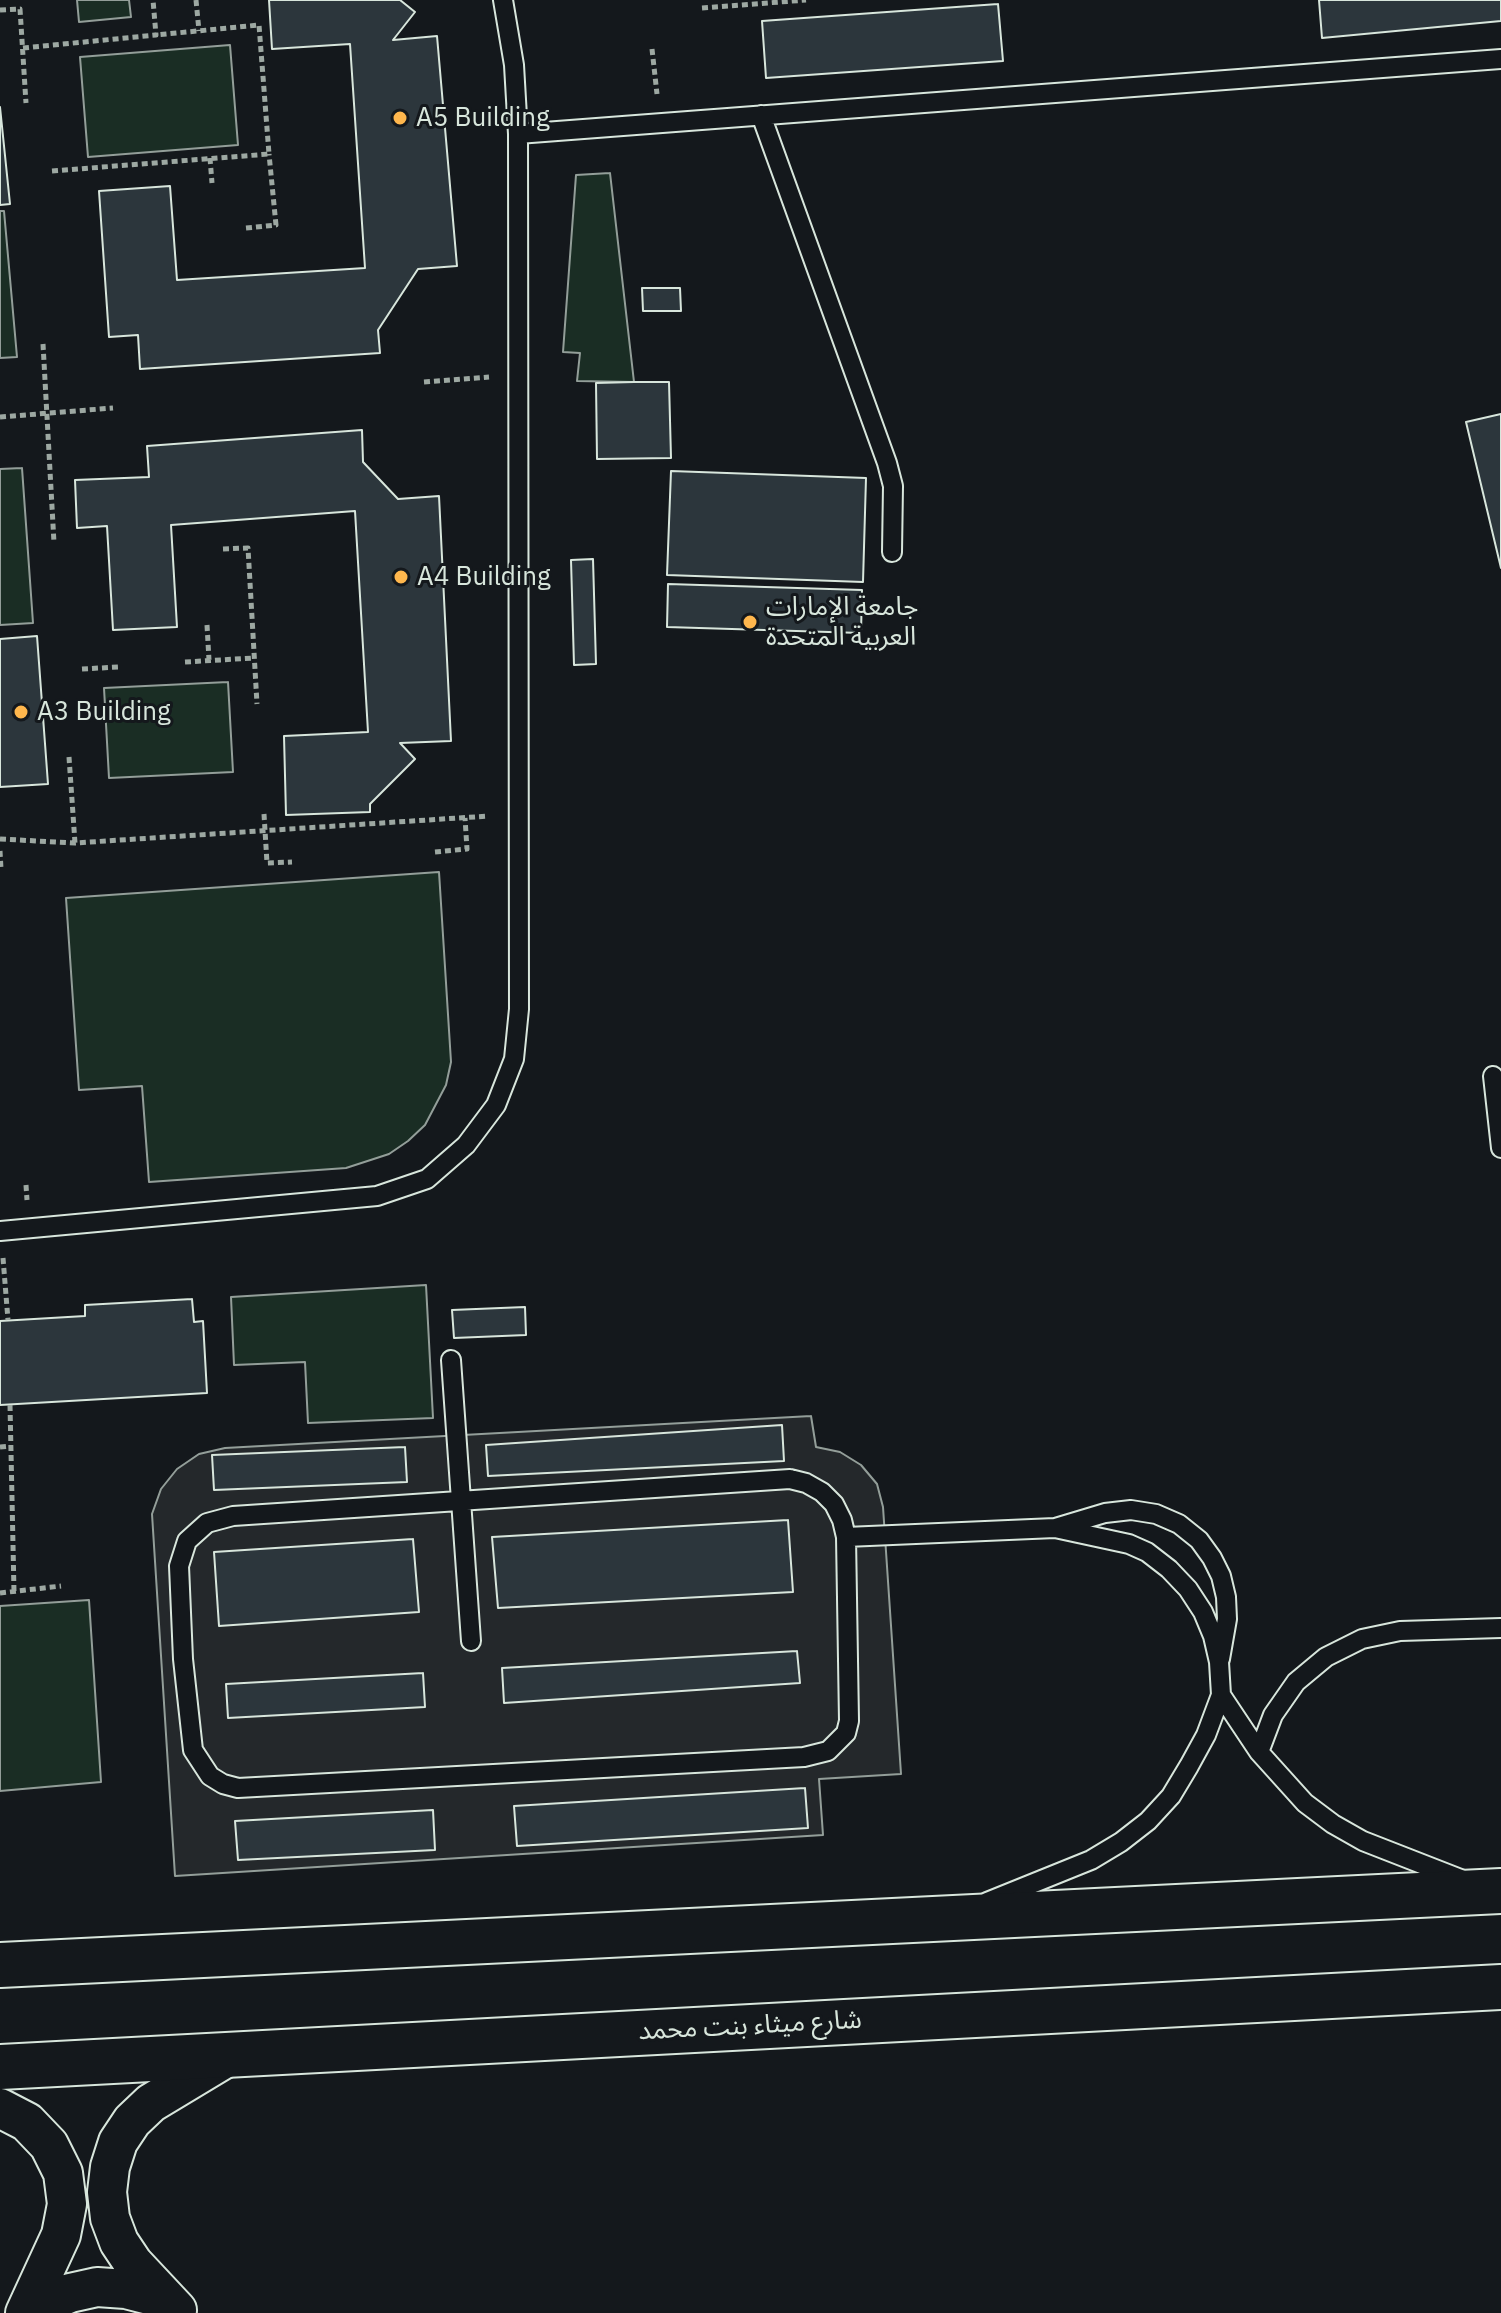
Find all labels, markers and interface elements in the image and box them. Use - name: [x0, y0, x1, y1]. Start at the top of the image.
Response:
- place label: A5 Building: [416, 102, 550, 134]
- marker: A5 Building: [391, 109, 409, 127]
- place label: A4 Building: [417, 561, 551, 593]
- marker: A4 Building: [392, 568, 410, 586]
- place label: جامعة الإمارات العربية المتحدة: [766, 591, 918, 652]
- marker: جامعة الإمارات العربية المتحدة: [741, 613, 759, 631]
- place label: A3 Building: [37, 696, 171, 728]
- marker: A3 Building: [12, 703, 30, 721]
- street label: شارع ميثاء بنت محمد: [637, 2005, 863, 2047]

